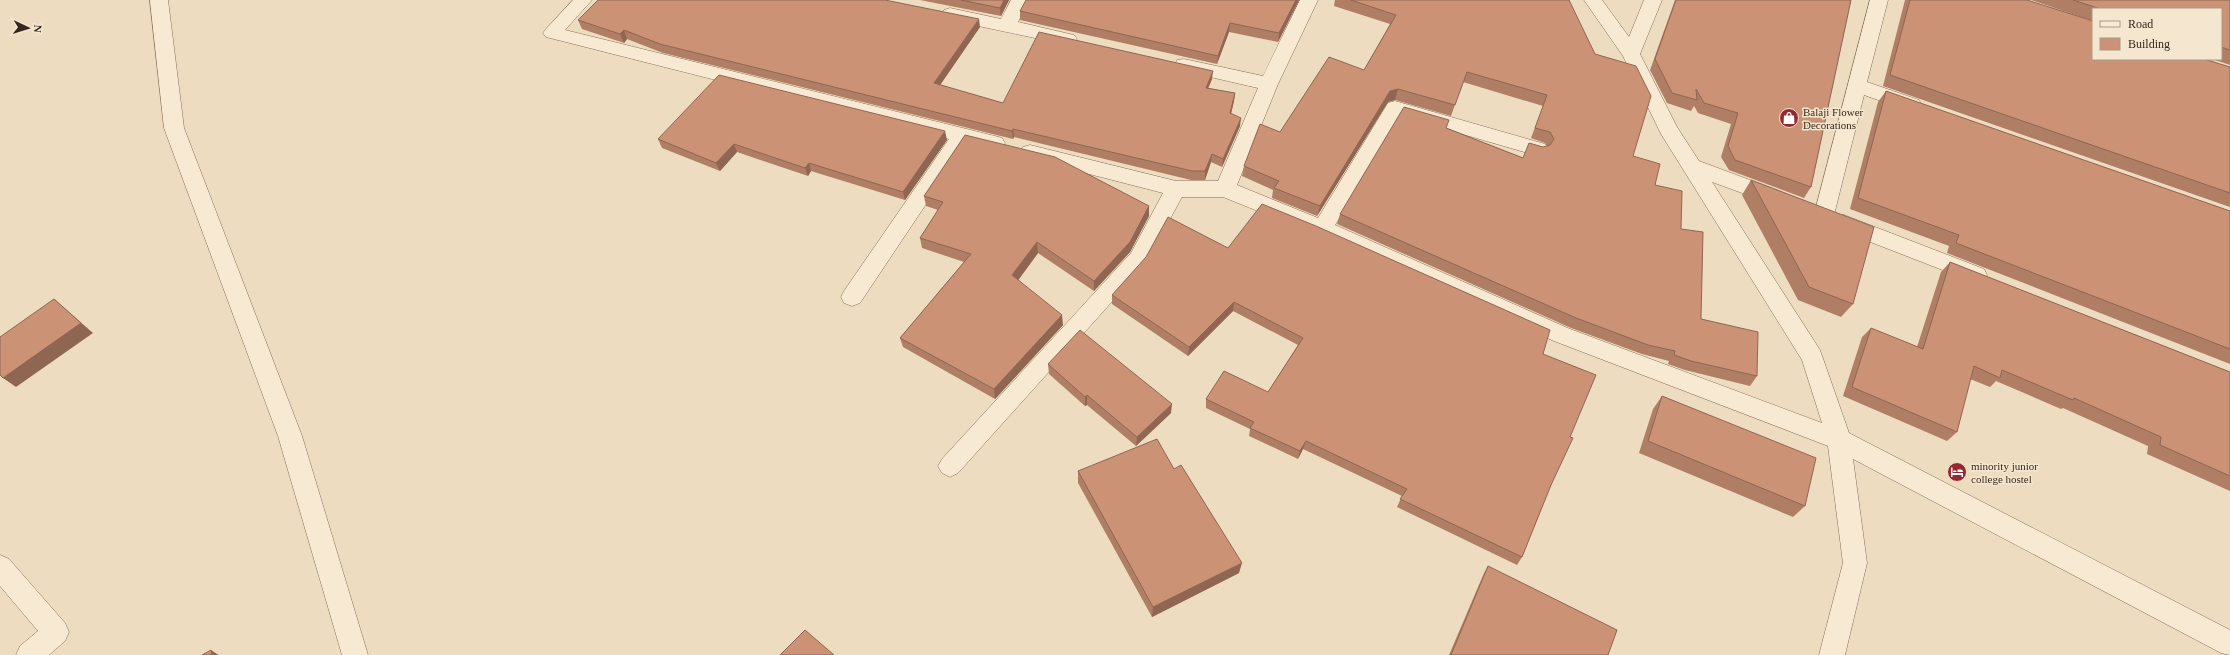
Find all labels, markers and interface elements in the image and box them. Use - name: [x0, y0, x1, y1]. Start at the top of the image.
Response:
- north arrow: [8, 8, 48, 48]
- legend: [2092, 8, 2222, 60]
- text: Road: [2128, 17, 2153, 31]
- text: N: [32, 24, 44, 33]
- text: Building: [2128, 37, 2170, 51]
- place label: Balaji Flower Decorations: [1803, 106, 1864, 131]
- shop icon: Balaji Flower Decorations: [1778, 107, 1800, 129]
- place label: minority junior college hostel: [1971, 460, 2038, 485]
- hotel icon: minority junior college hostel: [1946, 461, 1968, 483]

